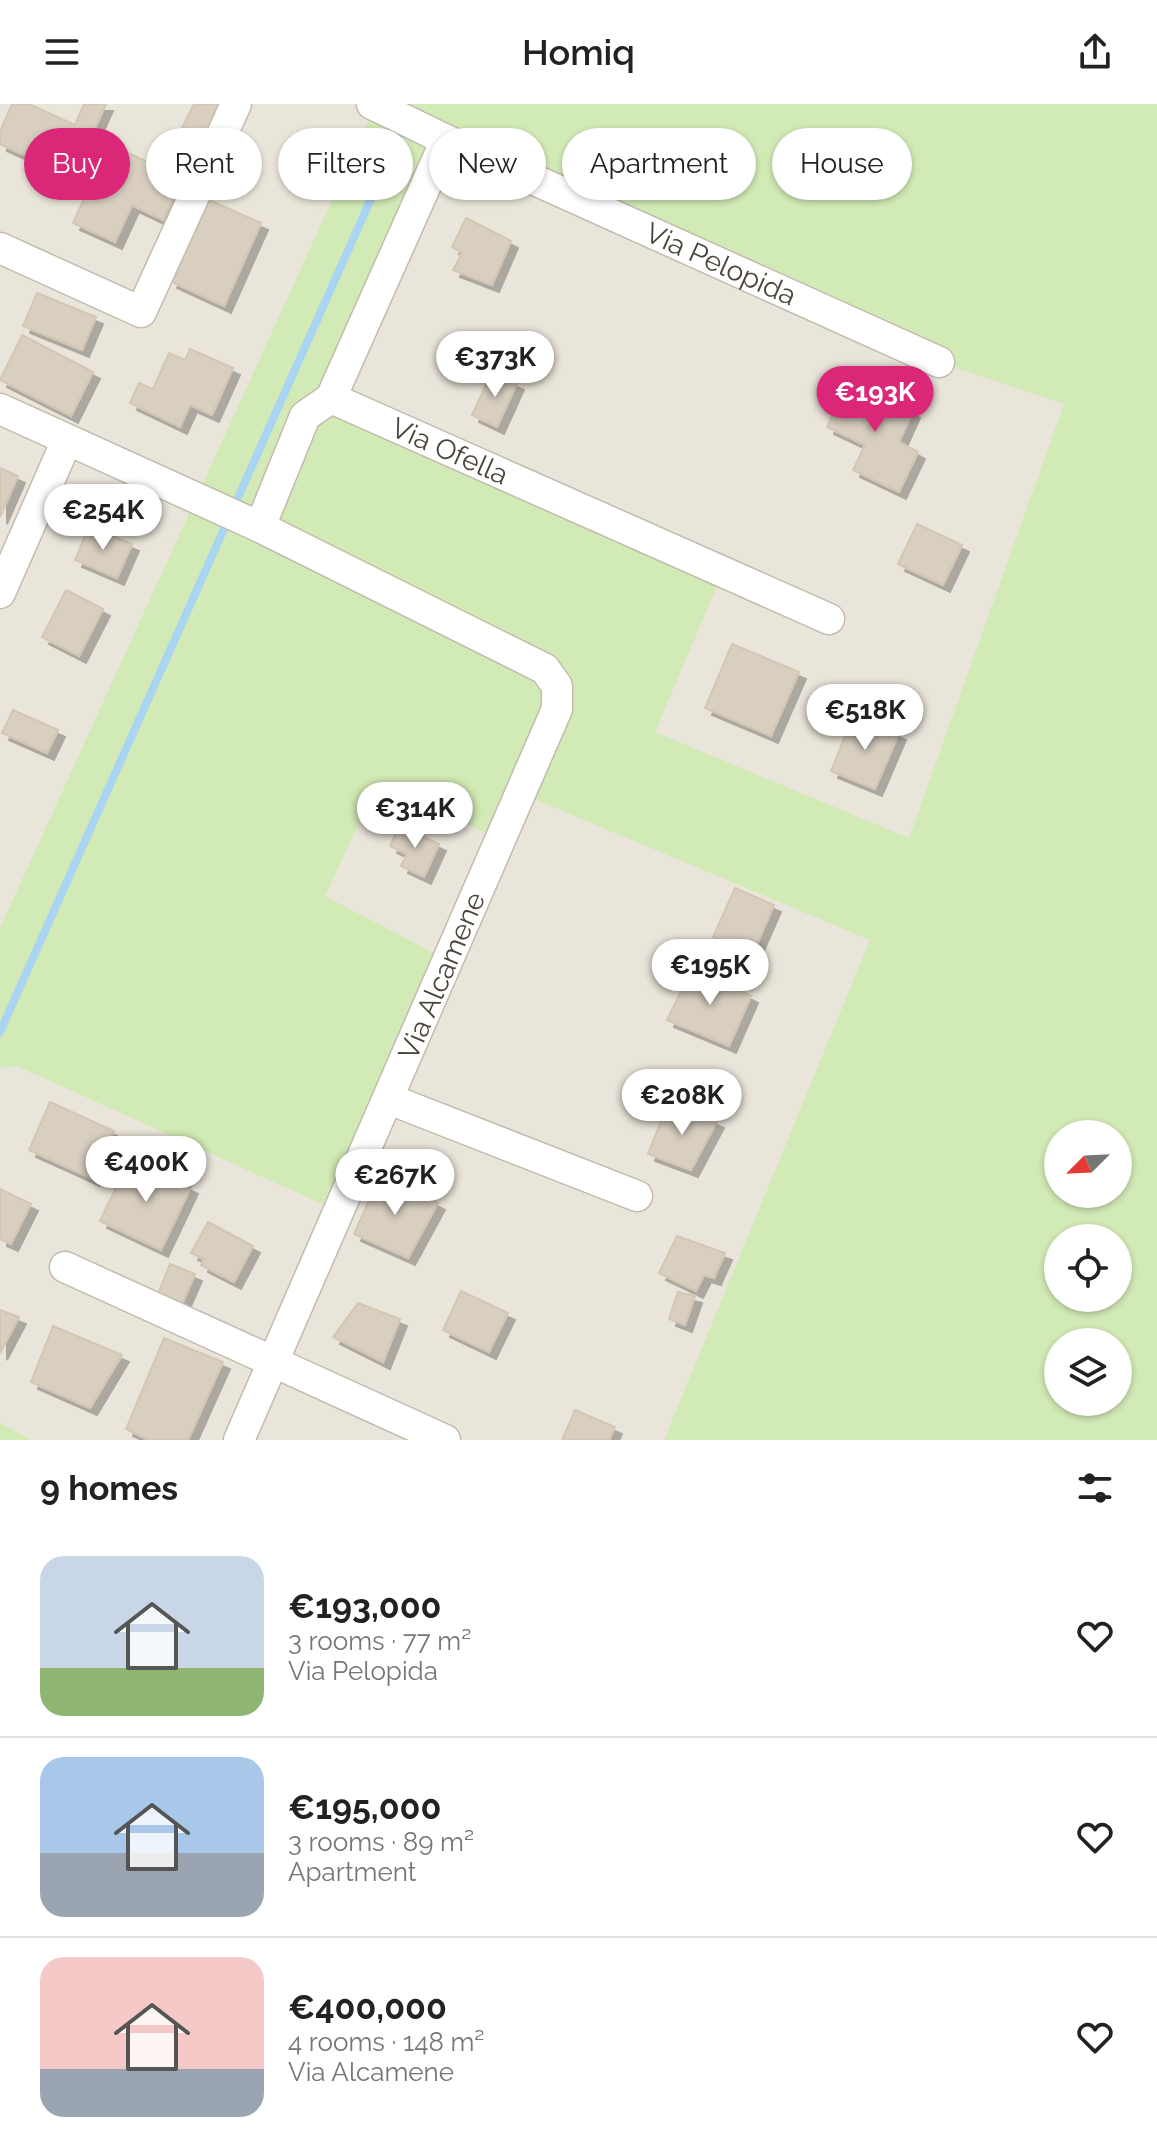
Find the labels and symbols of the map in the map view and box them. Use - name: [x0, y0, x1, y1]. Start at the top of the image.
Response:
- street label: Via Pelopida: [641, 216, 802, 312]
- pin: €373K: [439, 331, 551, 399]
- pin: €193K: [819, 366, 931, 434]
- street label: Via Ofella: [386, 410, 513, 491]
- pin: €254K: [47, 484, 159, 552]
- pin: €518K: [809, 684, 921, 752]
- pin: €314K: [359, 782, 471, 850]
- street label: Via Alcamene: [392, 887, 492, 1065]
- pin: €195K: [654, 939, 766, 1007]
- pin: €208K: [626, 1069, 738, 1137]
- north arrow: [1044, 1120, 1132, 1208]
- pin: €400K: [90, 1136, 202, 1204]
- pin: €267K: [339, 1149, 451, 1217]

